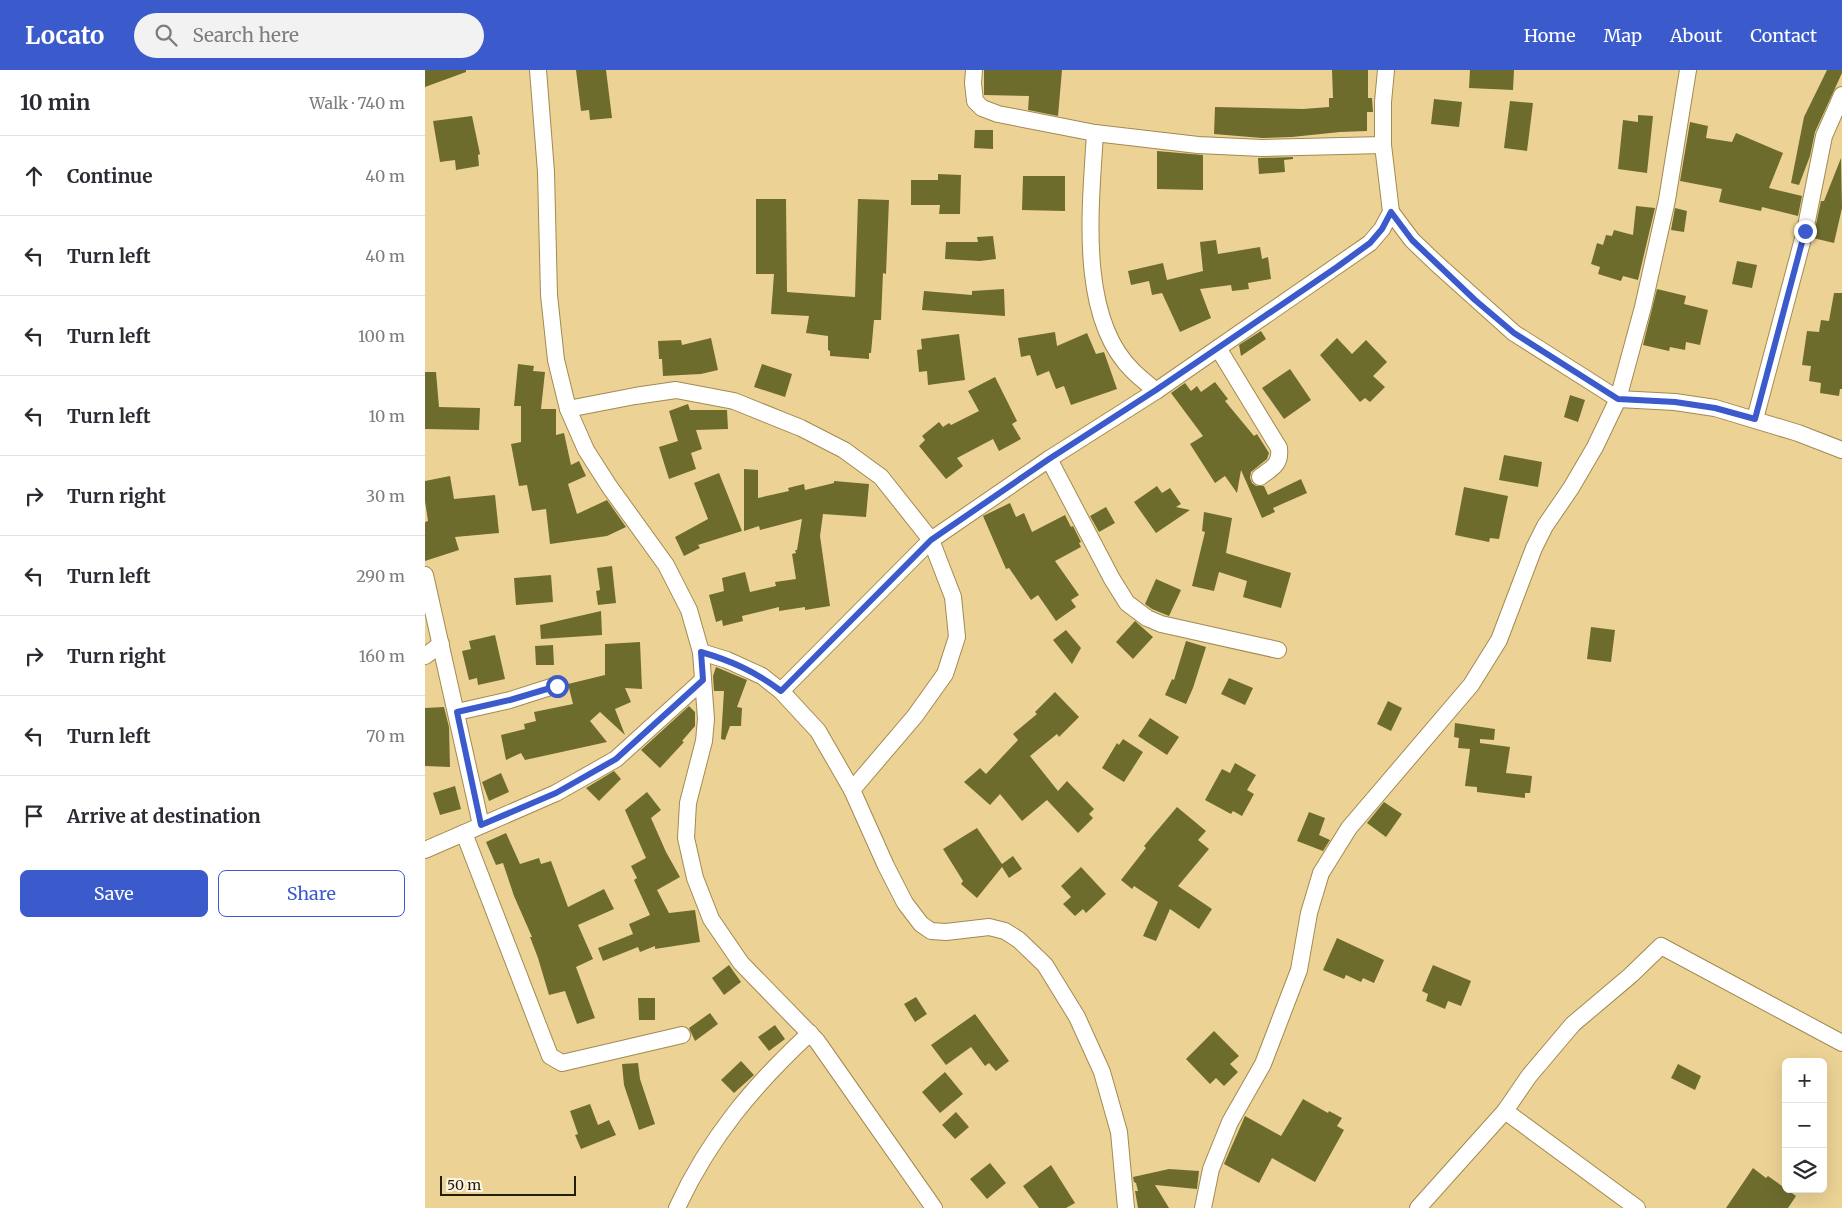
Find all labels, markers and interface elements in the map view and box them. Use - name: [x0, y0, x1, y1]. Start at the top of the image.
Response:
- search box: [134, 13, 484, 58]
- text: Locato: [25, 20, 104, 51]
- icon: search: [152, 21, 180, 49]
- text: Search here: [192, 23, 299, 47]
- text: Home: [1524, 24, 1576, 47]
- text: Map: [1604, 24, 1642, 47]
- text: About: [1670, 24, 1722, 47]
- text: Contact: [1750, 24, 1817, 47]
- text: 10 min: [20, 89, 90, 116]
- text: Walk · 740 m: [309, 93, 405, 113]
- icon: ahead: [20, 162, 48, 190]
- text: Continue: [67, 164, 153, 188]
- text: 40 m: [365, 166, 405, 186]
- route end: [1794, 220, 1817, 243]
- icon: left: [20, 242, 48, 270]
- text: Turn left: [67, 244, 151, 268]
- text: 40 m: [365, 246, 405, 266]
- icon: left: [20, 322, 48, 350]
- text: Turn left: [67, 324, 151, 348]
- text: 100 m: [358, 326, 405, 346]
- icon: left: [20, 402, 48, 430]
- text: Turn left: [67, 404, 151, 428]
- text: 10 m: [368, 406, 405, 426]
- icon: right: [20, 482, 48, 510]
- text: Turn right: [67, 484, 166, 508]
- text: 30 m: [366, 486, 405, 506]
- icon: left: [20, 562, 48, 590]
- text: Turn left: [67, 564, 151, 588]
- text: 290 m: [356, 566, 405, 586]
- icon: right: [20, 642, 48, 670]
- text: Turn right: [67, 644, 166, 668]
- text: 160 m: [359, 646, 405, 666]
- route start: [546, 675, 569, 698]
- icon: left: [20, 722, 48, 750]
- text: Turn left: [67, 724, 151, 748]
- text: 70 m: [366, 726, 405, 746]
- icon: arrive: [20, 802, 48, 830]
- text: Arrive at destination: [67, 804, 261, 828]
- button: Save: [20, 870, 208, 917]
- button: Share: [218, 870, 405, 917]
- map controls: [1782, 1058, 1827, 1193]
- button: +: [1782, 1058, 1827, 1103]
- button: −: [1782, 1103, 1827, 1148]
- button: layers: [1782, 1148, 1827, 1193]
- scale bar: [440, 1173, 576, 1196]
- text: 50 m: [447, 1176, 481, 1194]

